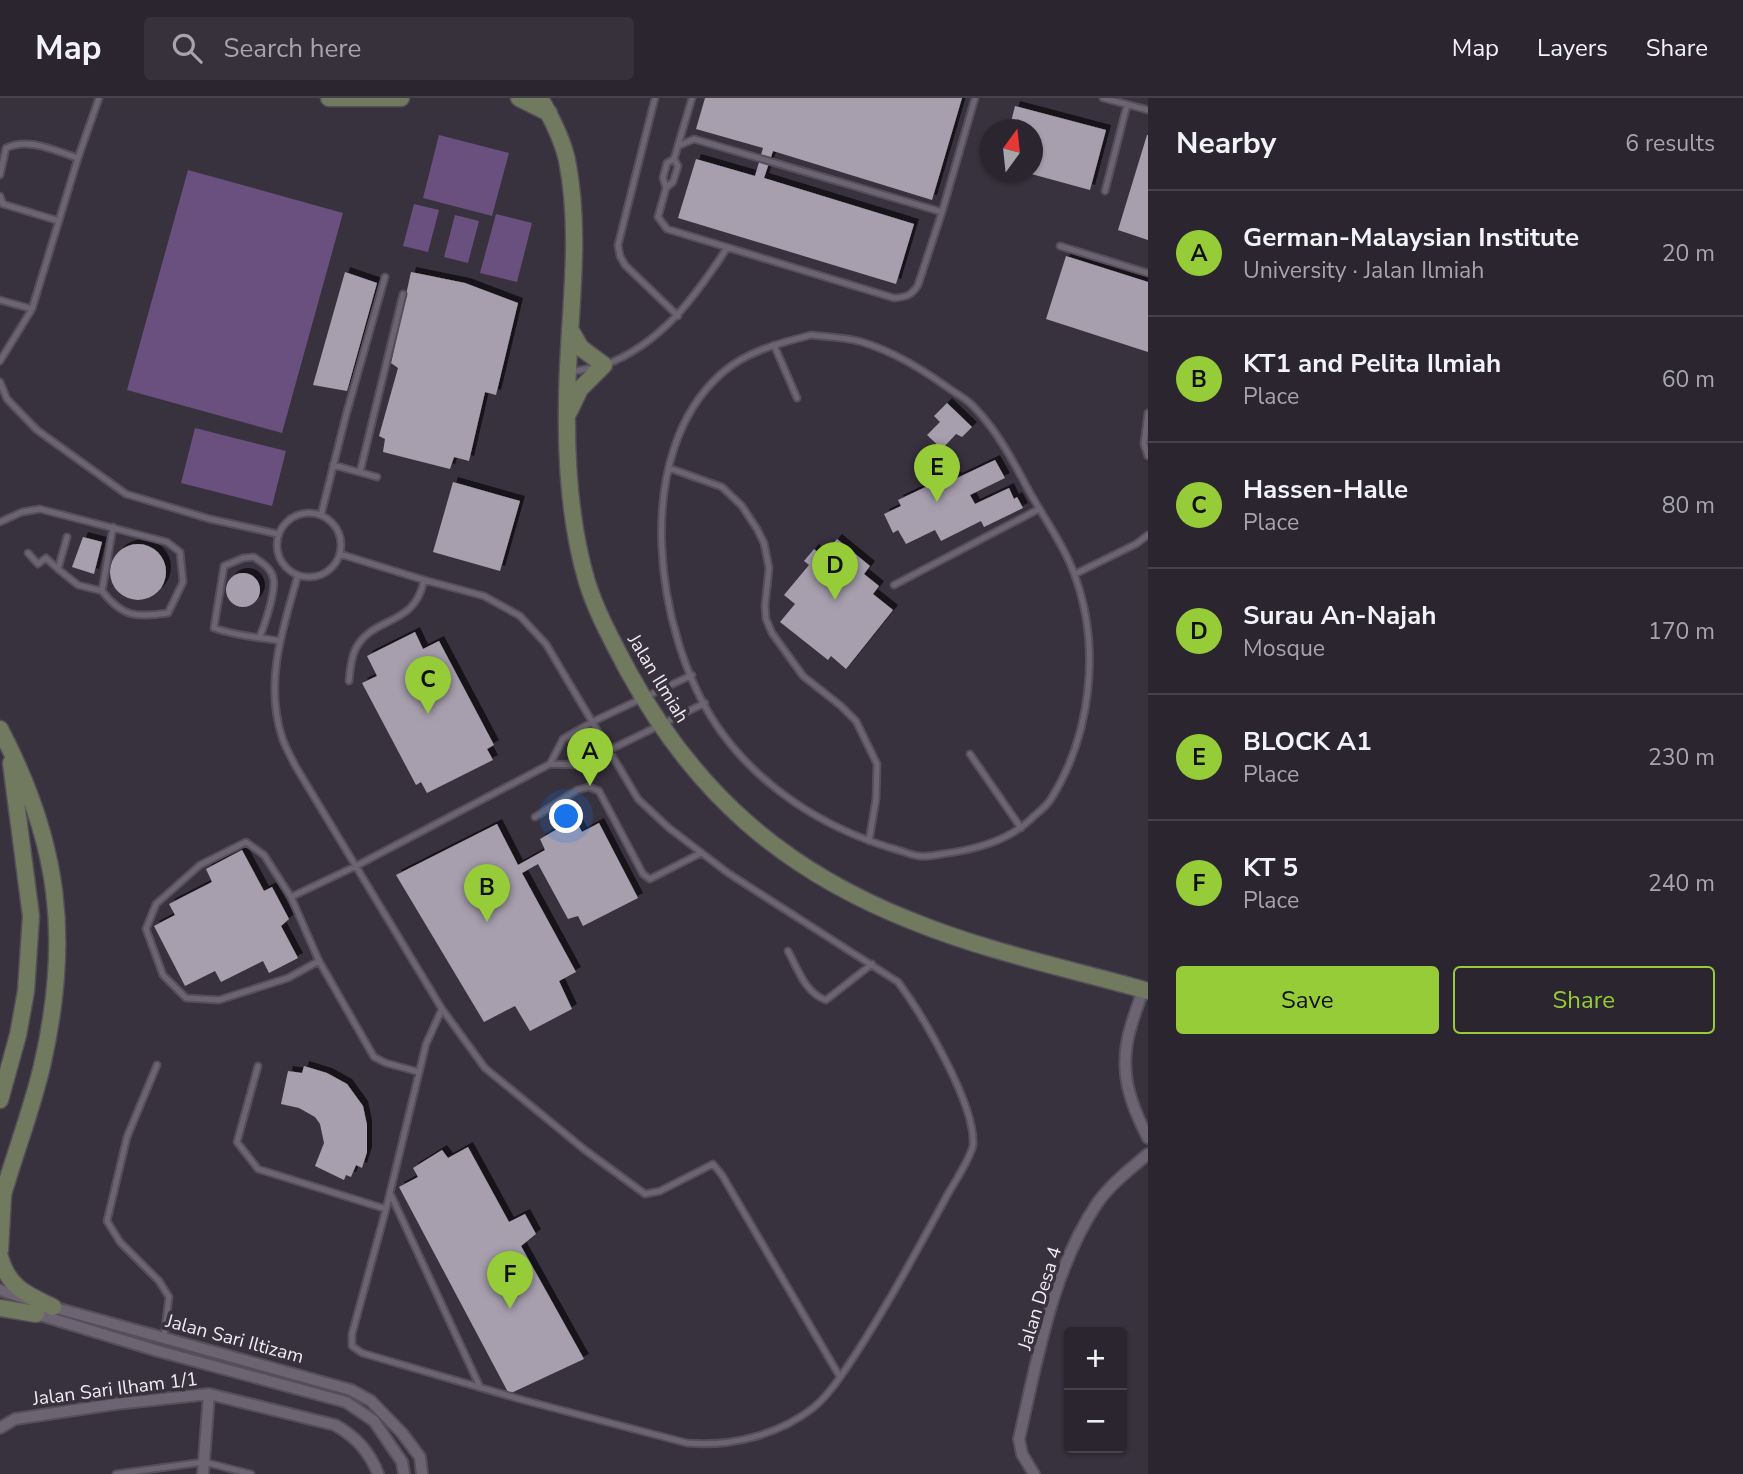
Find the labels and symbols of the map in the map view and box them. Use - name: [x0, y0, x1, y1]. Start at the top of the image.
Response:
- north arrow: [980, 119, 1043, 182]
- pin: E: [914, 444, 960, 502]
- pin: D: [812, 542, 858, 600]
- street label: Jalan Ilmiah: [621, 628, 695, 728]
- pin: C: [405, 656, 451, 714]
- pin: A: [567, 728, 613, 786]
- your location: [549, 799, 583, 833]
- pin: B: [464, 864, 510, 922]
- street label: Jalan Desa 4: [1012, 1243, 1068, 1354]
- pin: F: [487, 1251, 533, 1309]
- street label: Jalan Sari Iltizam: [162, 1308, 307, 1370]
- street label: Jalan Sari Ilham 1/1: [30, 1366, 199, 1412]

